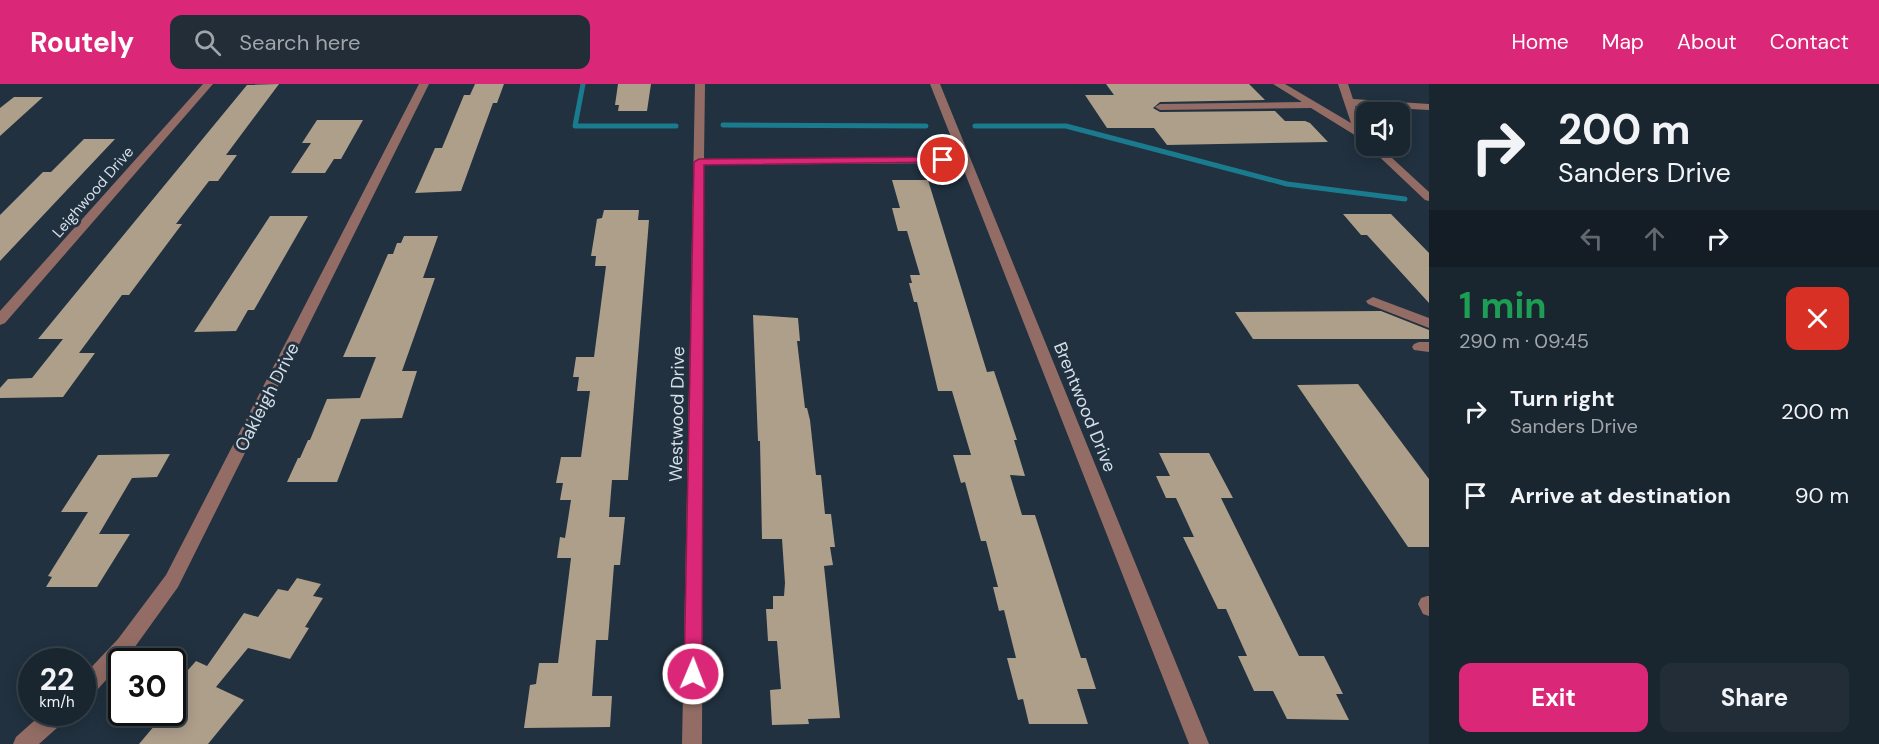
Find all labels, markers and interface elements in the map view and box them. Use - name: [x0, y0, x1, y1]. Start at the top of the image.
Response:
- search box: [170, 15, 590, 69]
- text: Routely: [30, 24, 134, 61]
- icon: search: [191, 26, 224, 59]
- text: Search here: [239, 28, 361, 57]
- text: Home: [1511, 28, 1569, 56]
- text: Map: [1602, 28, 1644, 56]
- text: About: [1677, 28, 1737, 56]
- text: Contact: [1770, 28, 1849, 56]
- map controls: [1356, 102, 1410, 156]
- button: sound: [1356, 102, 1410, 156]
- text: 200 m: [1558, 102, 1691, 157]
- icon: right: [1459, 108, 1537, 186]
- pin: [917, 134, 968, 185]
- street label: Leighwood Drive: [48, 142, 138, 242]
- icon: arrive: [926, 143, 959, 176]
- text: Sanders Drive: [1558, 155, 1731, 190]
- icon: left: [1575, 222, 1608, 255]
- icon: ahead: [1638, 222, 1671, 255]
- icon: right: [1701, 222, 1734, 255]
- text: 1 min: [1459, 282, 1547, 329]
- button: close: [1786, 287, 1849, 350]
- text: 290 m · 09:45: [1459, 328, 1589, 354]
- street label: Oakleigh Drive: [229, 338, 305, 456]
- street label: Brentwood Drive: [1048, 338, 1122, 476]
- street label: Westwood Drive: [664, 346, 690, 482]
- text: Turn right: [1510, 384, 1615, 413]
- icon: right: [1459, 395, 1492, 428]
- text: 200 m: [1781, 397, 1849, 426]
- text: Sanders Drive: [1510, 413, 1638, 439]
- icon: arrive: [1459, 479, 1492, 512]
- text: Arrive at destination: [1510, 481, 1731, 510]
- text: 90 m: [1795, 481, 1849, 510]
- position arrow: [661, 642, 725, 706]
- speed limit sign: 30: [108, 648, 186, 726]
- text: 22: [40, 660, 74, 699]
- button: Exit: [1459, 663, 1648, 732]
- button: Share: [1660, 663, 1849, 732]
- text: km/h: [39, 692, 75, 712]

